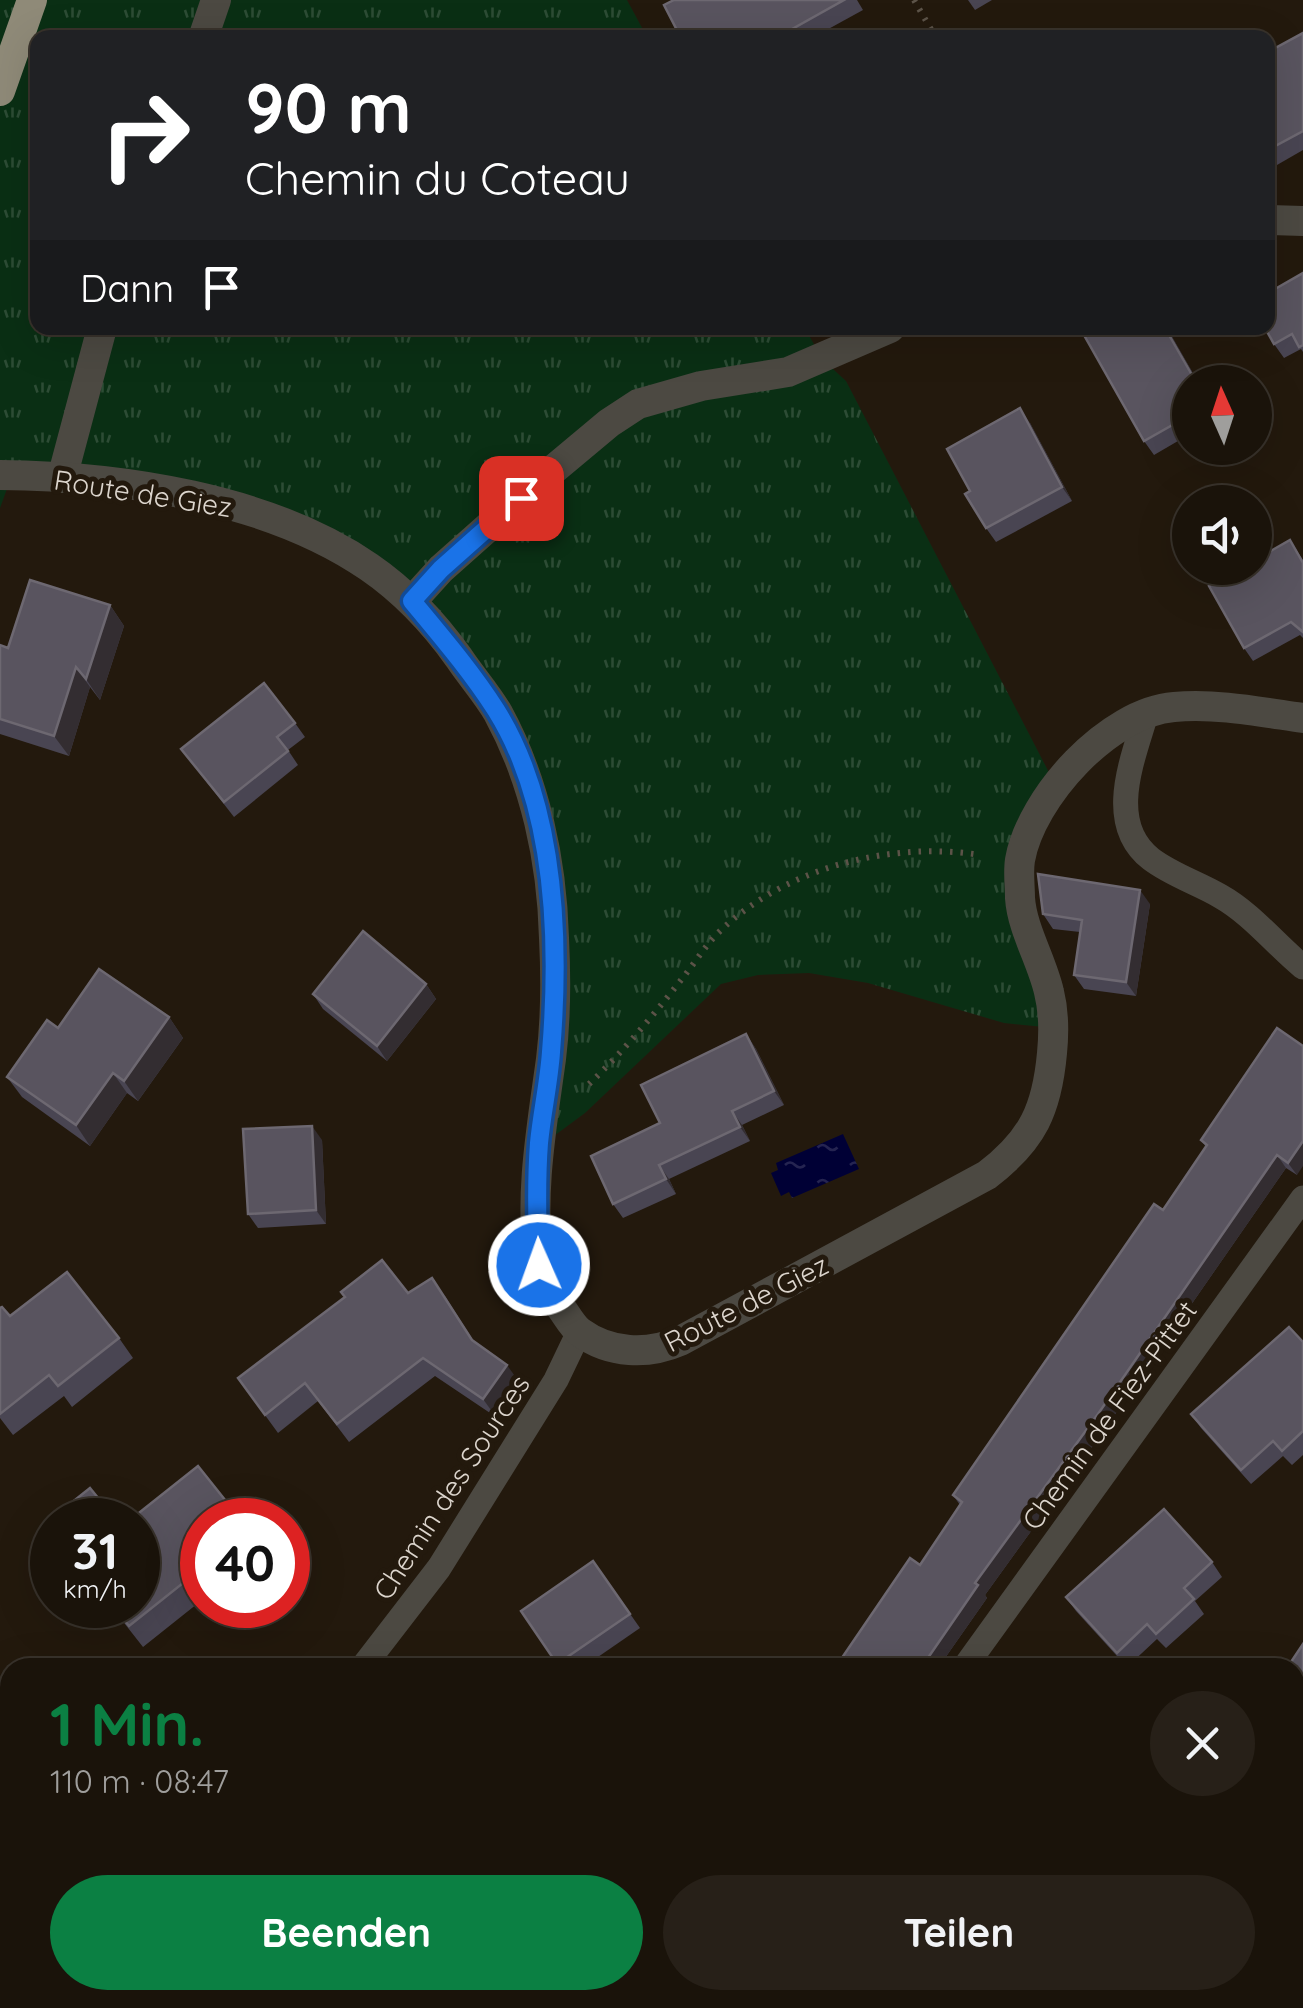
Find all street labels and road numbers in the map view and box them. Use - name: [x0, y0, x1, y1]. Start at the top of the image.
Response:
- street label: Route de Giez: [52, 462, 234, 524]
- street label: Route de Giez: [658, 1247, 834, 1359]
- street label: Chemin de Fiez-Pittet: [1014, 1294, 1204, 1536]
- street label: Chemin des Sources: [365, 1368, 537, 1606]

